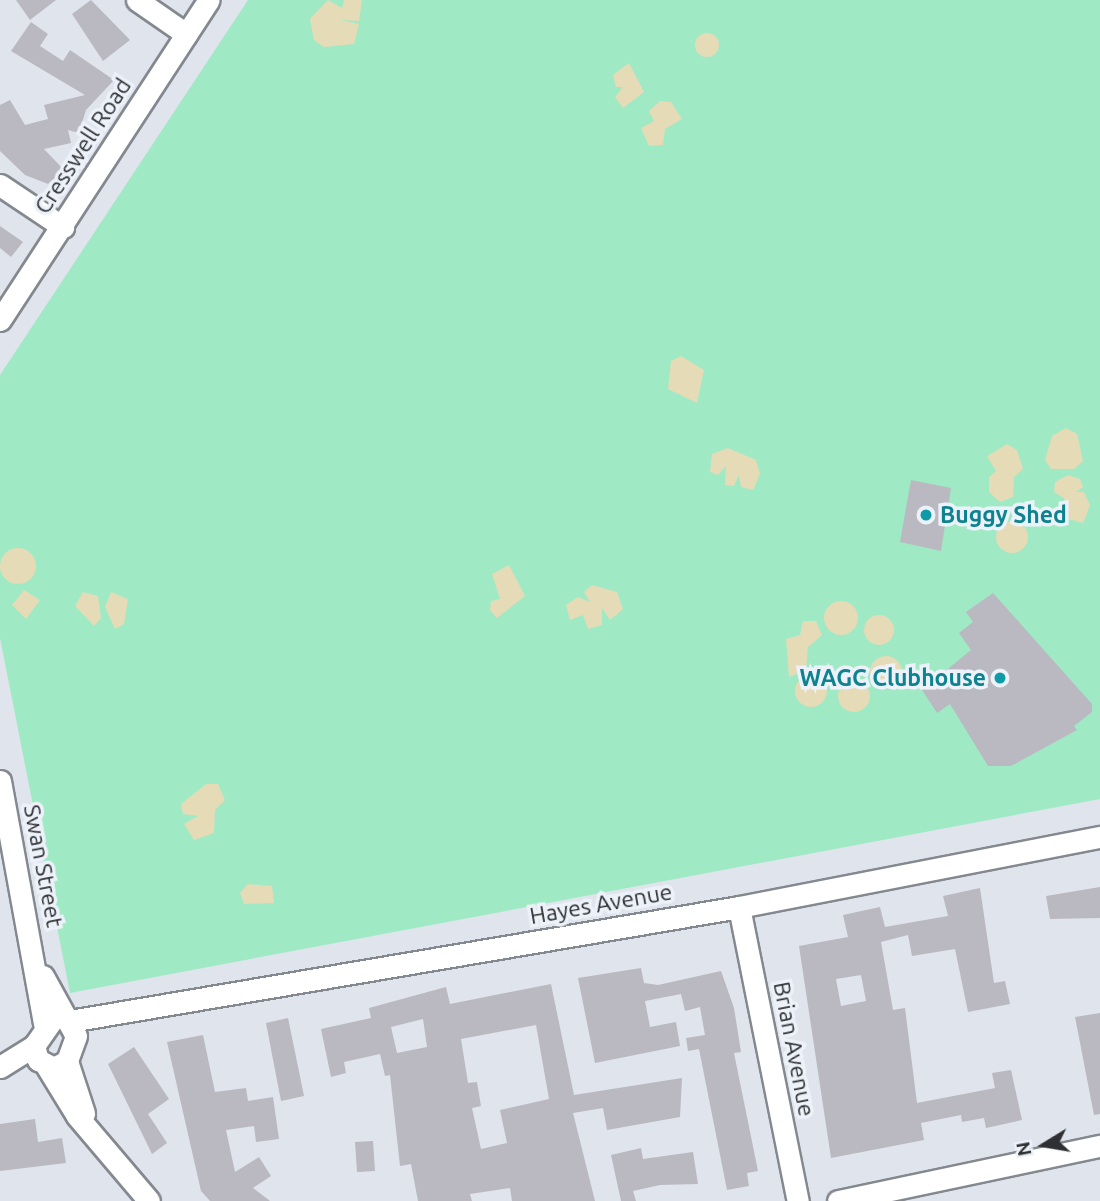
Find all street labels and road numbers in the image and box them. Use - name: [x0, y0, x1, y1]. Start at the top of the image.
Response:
- street label: Cresswell Road: [29, 73, 137, 219]
- street label: Swan Street: [18, 802, 68, 930]
- street label: Hayes Avenue: [528, 878, 674, 930]
- street label: Brian Avenue: [767, 979, 821, 1119]

